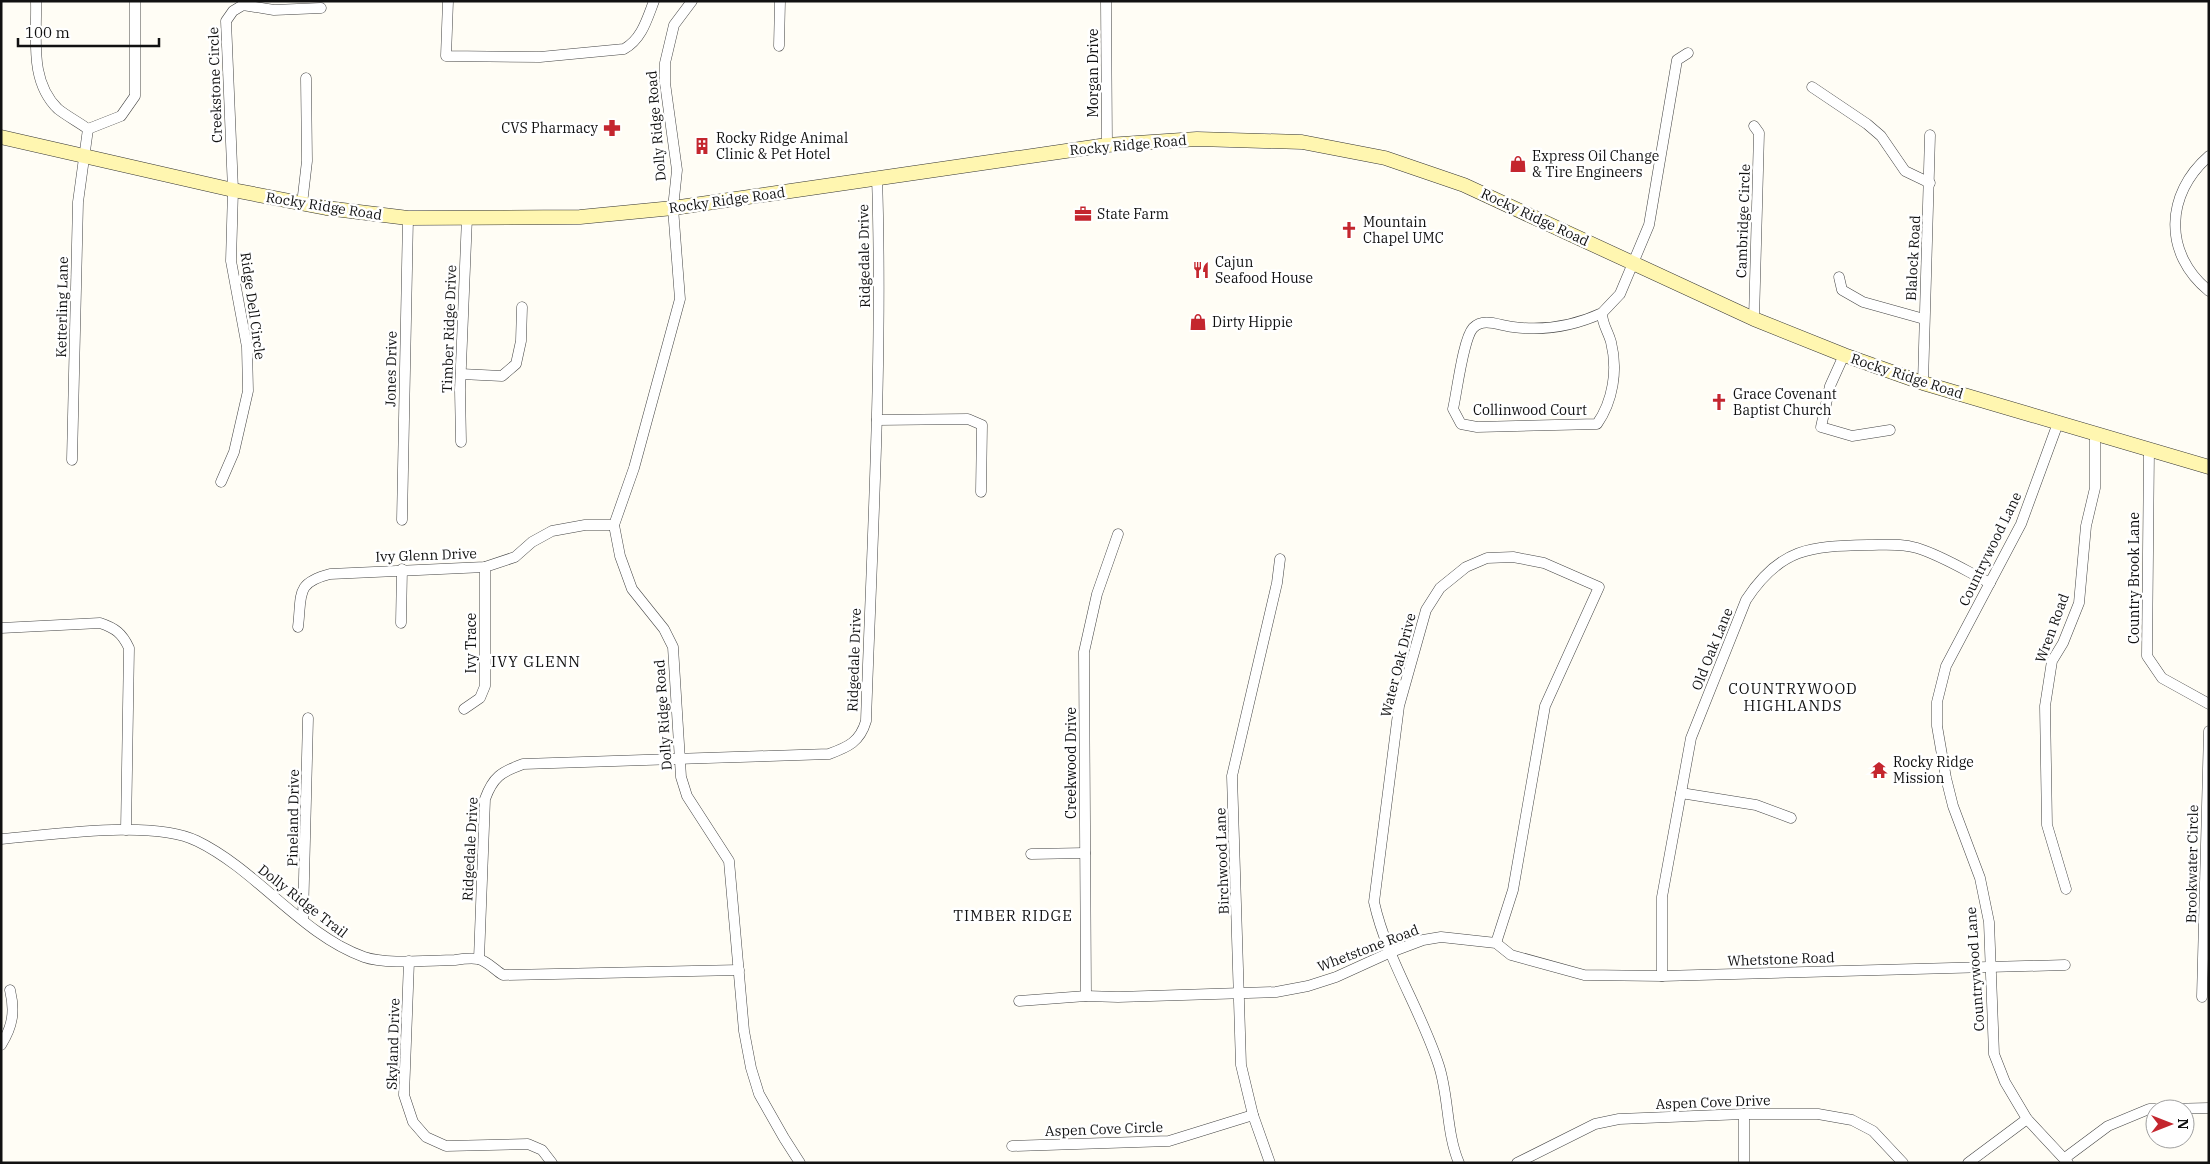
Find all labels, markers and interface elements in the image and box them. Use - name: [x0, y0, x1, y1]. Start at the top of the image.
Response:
- scale bar: [18, 15, 159, 47]
- text: 100 m: [25, 23, 70, 42]
- street label: Creekstone Circle: [204, 27, 226, 143]
- street label: Morgan Drive: [1084, 28, 1102, 118]
- street label: Dolly Ridge Road: [642, 69, 670, 182]
- pharmacy icon: CVS Pharmacy: [602, 118, 622, 138]
- place label: CVS Pharmacy: [501, 119, 599, 137]
- place label: Rocky Ridge Animal Clinic & Pet Hotel: [716, 129, 848, 163]
- street label: Rocky Ridge Road: [1069, 131, 1188, 159]
- building icon: Rocky Ridge Animal Clinic & Pet Hotel: [692, 136, 712, 156]
- place label: Express Oil Change & Tire Engineers: [1532, 147, 1659, 181]
- shop icon: Express Oil Change & Tire Engineers: [1508, 154, 1528, 174]
- street label: Cambridge Circle: [1732, 164, 1754, 278]
- street label: Rocky Ridge Road: [668, 183, 787, 217]
- street label: Rocky Ridge Road: [1478, 184, 1592, 250]
- street label: Rocky Ridge Road: [265, 188, 384, 224]
- street label: Ridgedale Drive: [854, 204, 874, 308]
- office icon: State Farm: [1073, 204, 1093, 224]
- place label: State Farm: [1097, 205, 1169, 223]
- place label: Mountain Chapel UMC: [1363, 213, 1444, 247]
- street label: Blalock Road: [1902, 214, 1924, 301]
- church icon: Mountain Chapel UMC: [1339, 220, 1359, 240]
- street label: Ridge Dell Circle: [237, 251, 269, 361]
- place label: Cajun Seafood House: [1215, 253, 1313, 287]
- street label: Ketterling Lane: [52, 256, 72, 358]
- restaurant icon: Cajun Seafood House: [1191, 260, 1211, 280]
- street label: Timber Ridge Drive: [438, 265, 460, 393]
- shop icon: Dirty Hippie: [1188, 312, 1208, 332]
- place label: Dirty Hippie: [1212, 313, 1293, 331]
- street label: Jones Drive: [381, 331, 401, 407]
- street label: Rocky Ridge Road: [1848, 349, 1966, 403]
- place label: Grace Covenant Baptist Church: [1733, 385, 1837, 419]
- church icon: Grace Covenant Baptist Church: [1709, 392, 1729, 412]
- street label: Collinwood Court: [1473, 401, 1587, 419]
- street label: Countrywood Lane: [1955, 489, 2025, 609]
- street label: Country Brook Lane: [2125, 512, 2143, 644]
- street label: Ivy Glenn Drive: [375, 544, 477, 566]
- street label: Wren Road: [2031, 590, 2073, 665]
- street label: Old Oak Lane: [1687, 605, 1737, 693]
- street label: Ridgedale Drive: [843, 608, 865, 712]
- street label: Water Oak Drive: [1376, 611, 1420, 719]
- street label: Ivy Trace: [462, 613, 480, 673]
- district label: IVY GLENN: [491, 652, 581, 671]
- street label: Dolly Ridge Road: [650, 659, 676, 771]
- district label: COUNTRYWOOD HIGHLANDS: [1728, 679, 1858, 715]
- street label: Creekwood Drive: [1062, 707, 1080, 819]
- place label: Rocky Ridge Mission: [1893, 753, 1974, 787]
- temple icon: Rocky Ridge Mission: [1869, 760, 1889, 780]
- street label: Pineland Drive: [283, 769, 303, 867]
- street label: Ridgedale Drive: [458, 797, 482, 901]
- street label: Brookwater Circle: [2182, 805, 2202, 923]
- street label: Birchwood Lane: [1211, 807, 1233, 915]
- street label: Dolly Ridge Trail: [255, 860, 351, 942]
- district label: TIMBER RIDGE: [953, 906, 1073, 925]
- street label: Countrywood Lane: [1962, 906, 1988, 1032]
- street label: Whetstone Road: [1315, 920, 1422, 976]
- street label: Whetstone Road: [1727, 948, 1835, 970]
- street label: Skyland Drive: [382, 998, 404, 1090]
- street label: Aspen Cove Drive: [1655, 1091, 1771, 1113]
- north arrow: [2145, 1099, 2195, 1149]
- street label: Aspen Cove Circle: [1045, 1118, 1163, 1140]
- text: N: [2174, 1118, 2192, 1130]

